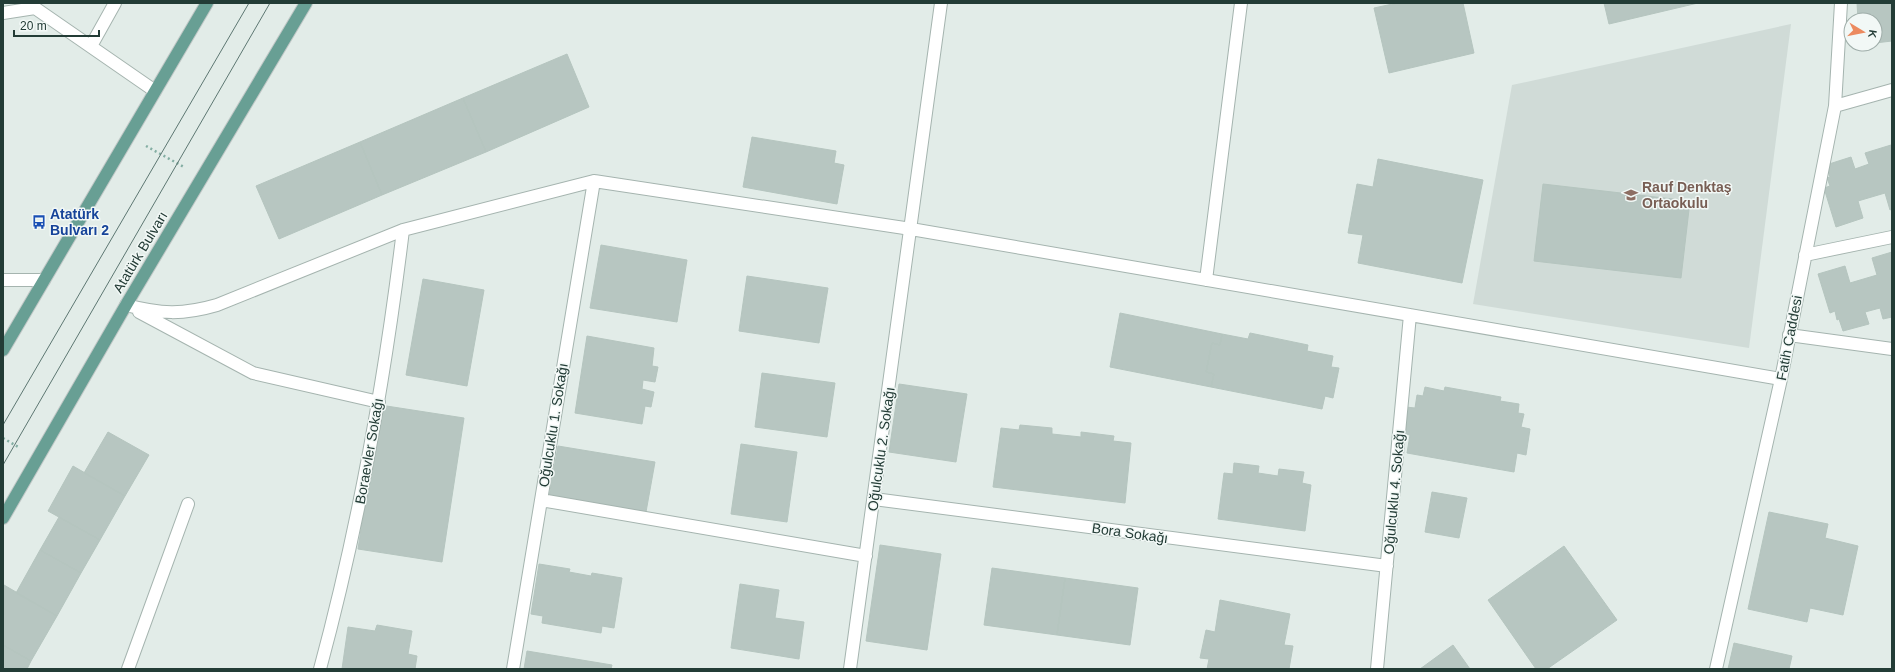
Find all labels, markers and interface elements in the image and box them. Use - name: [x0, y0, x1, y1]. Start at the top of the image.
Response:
- scale bar: [14, 12, 99, 38]
- north arrow: [1843, 12, 1883, 52]
- text: 20 m: [20, 19, 47, 33]
- text: K: [1866, 29, 1879, 39]
- place label: Rauf Denktaş Ortaokulu: [1642, 179, 1732, 211]
- school or university icon: Rauf Denktaş Ortaokulu: [1623, 187, 1639, 203]
- place label: Atatürk Bulvarı 2: [50, 206, 109, 238]
- street label: Atatürk Bulvarı: [109, 209, 171, 295]
- bus stop icon: Atatürk Bulvarı 2: [31, 214, 47, 230]
- street label: Fatih Caddesi: [1773, 294, 1805, 382]
- street label: Oğulcuklu 1. Sokağı: [535, 362, 571, 488]
- street label: Oğulcuklu 2. Sokağı: [864, 386, 898, 512]
- street label: Boraevler Sokağı: [352, 397, 386, 505]
- street label: Oğulcuklu 4. Sokağı: [1381, 429, 1407, 555]
- street label: Bora Sokağı: [1091, 520, 1169, 546]

